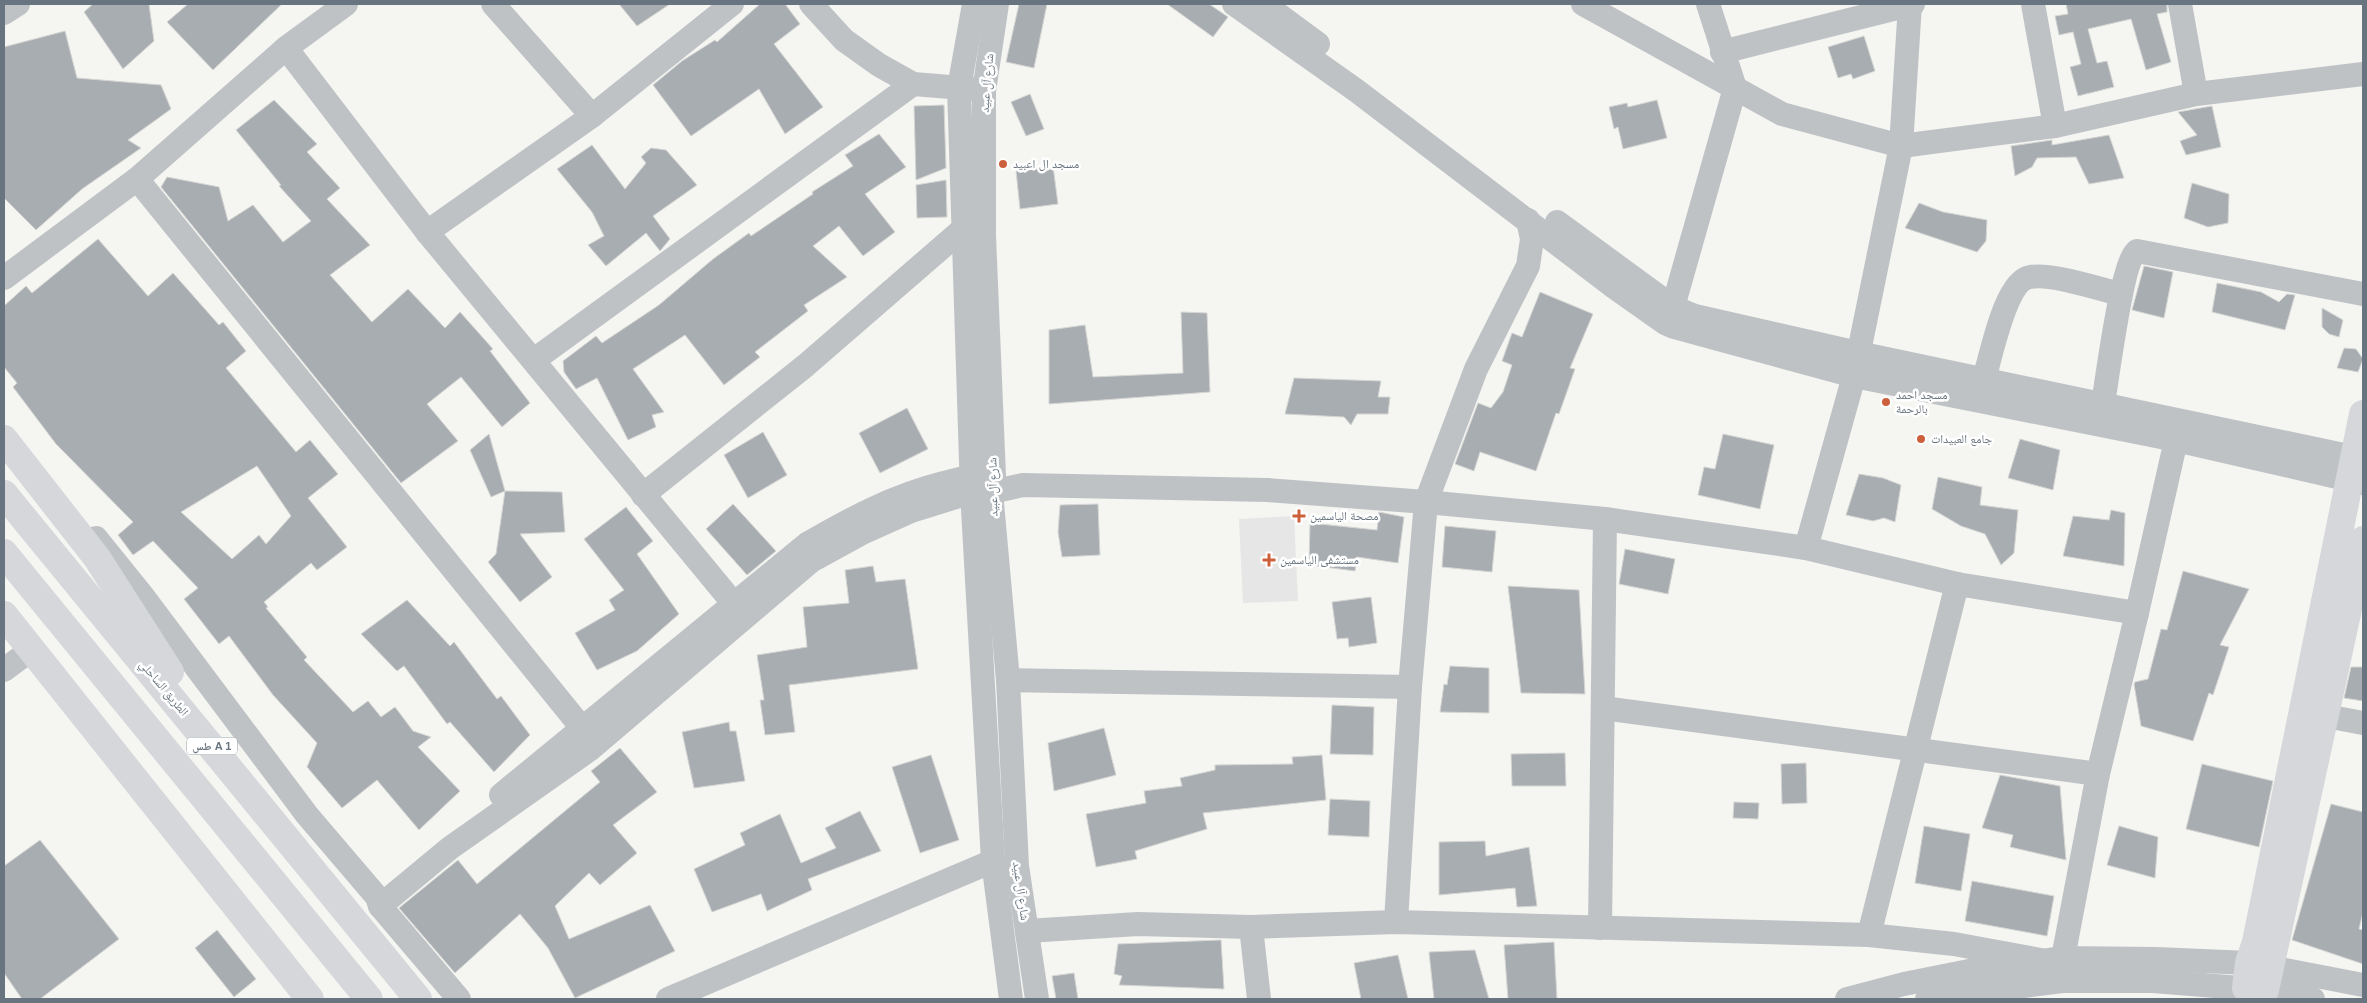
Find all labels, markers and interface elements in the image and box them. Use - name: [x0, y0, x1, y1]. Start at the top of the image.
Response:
- street label: شارع آل عبيد: [977, 53, 998, 113]
- place label: مسجد ال اعبيد: [1013, 157, 1079, 171]
- marker: مسجد ال اعبيد: [997, 158, 1009, 170]
- place label: مسجد احمد بالرحمة: [1896, 388, 1948, 416]
- marker: مسجد احمد بالرحمة: [1880, 396, 1892, 408]
- place label: جامع العبيدات: [1931, 432, 1993, 446]
- marker: جامع العبيدات: [1915, 433, 1927, 445]
- street label: شارع آل عبيد: [985, 457, 1002, 517]
- marker: مصحة الياسمين: [1292, 509, 1306, 523]
- place label: مصحة الياسمين: [1310, 509, 1379, 523]
- marker: مستشفى الياسمين: [1262, 553, 1276, 567]
- place label: مستشفى الياسمين: [1280, 553, 1359, 567]
- street label: الطريق الساحلي: [134, 657, 191, 721]
- road number: طس A 1: [187, 738, 237, 754]
- street label: شارع آل عبيد: [1009, 861, 1032, 921]

